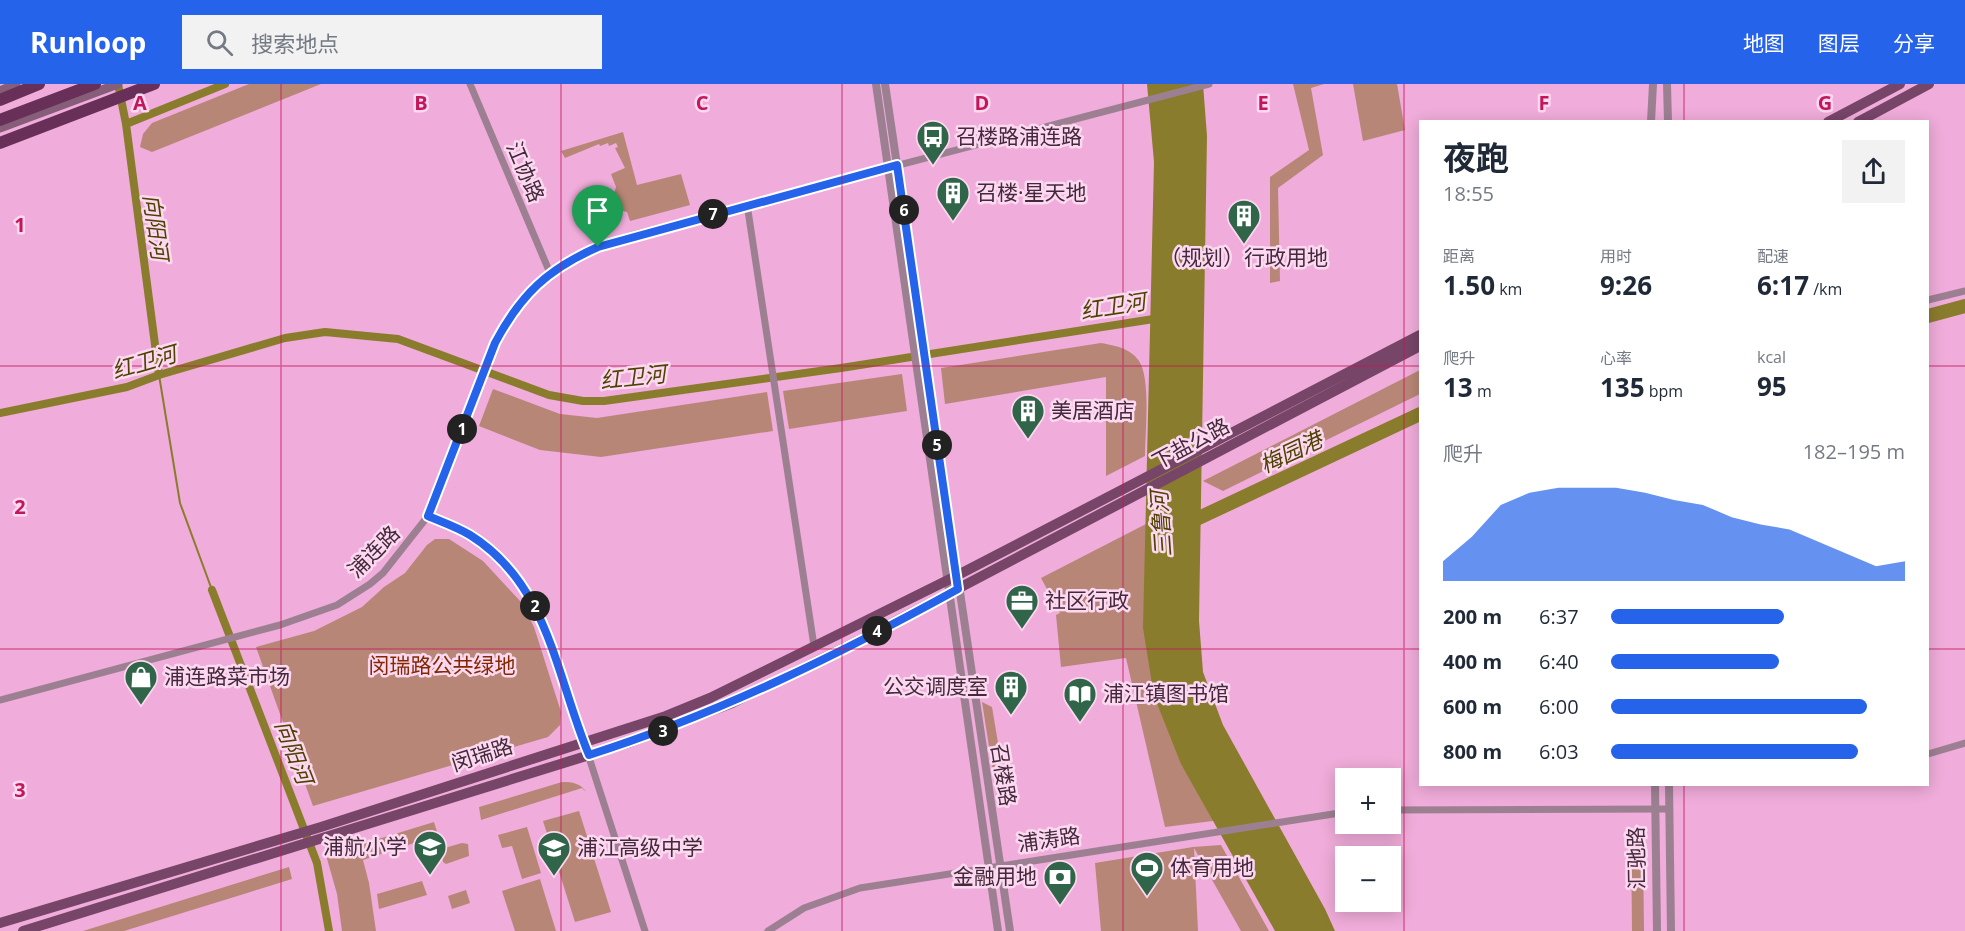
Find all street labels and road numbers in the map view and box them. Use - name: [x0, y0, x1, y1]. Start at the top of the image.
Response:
- street label: 江协路: [501, 137, 551, 206]
- street label: 下盐公路: [1147, 411, 1234, 475]
- street label: 浦连路: [341, 519, 405, 583]
- street label: 闵瑞路: [447, 731, 516, 777]
- street label: 召楼路: [985, 742, 1023, 808]
- street label: 浦涛路: [1016, 821, 1082, 857]
- street label: 汇驰路: [1621, 826, 1651, 890]

